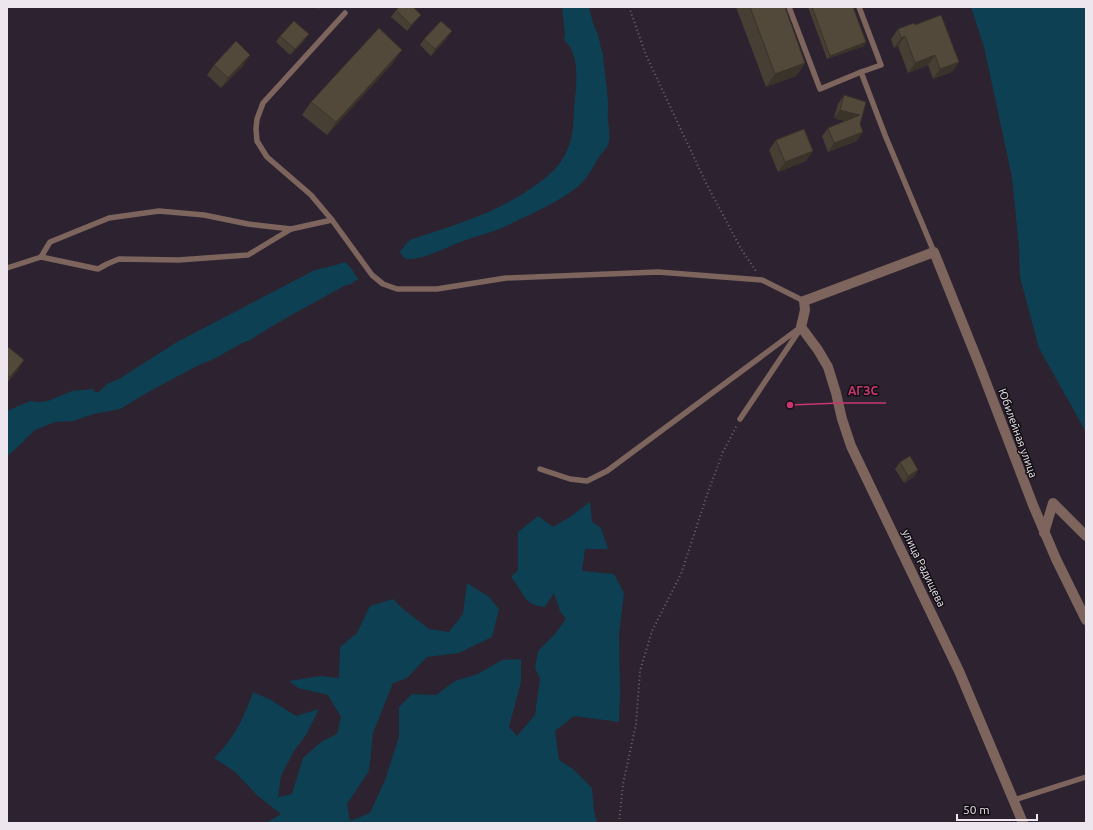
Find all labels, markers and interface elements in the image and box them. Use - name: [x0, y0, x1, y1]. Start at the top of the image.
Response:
- callout: АГЗС: [840, 379, 886, 403]
- text: АГЗС: [848, 384, 878, 397]
- street label: Юбилейная улица: [996, 387, 1040, 479]
- street label: улица Радищева: [900, 527, 948, 609]
- scale bar: [957, 796, 1037, 822]
- text: 50 m: [963, 803, 990, 816]

